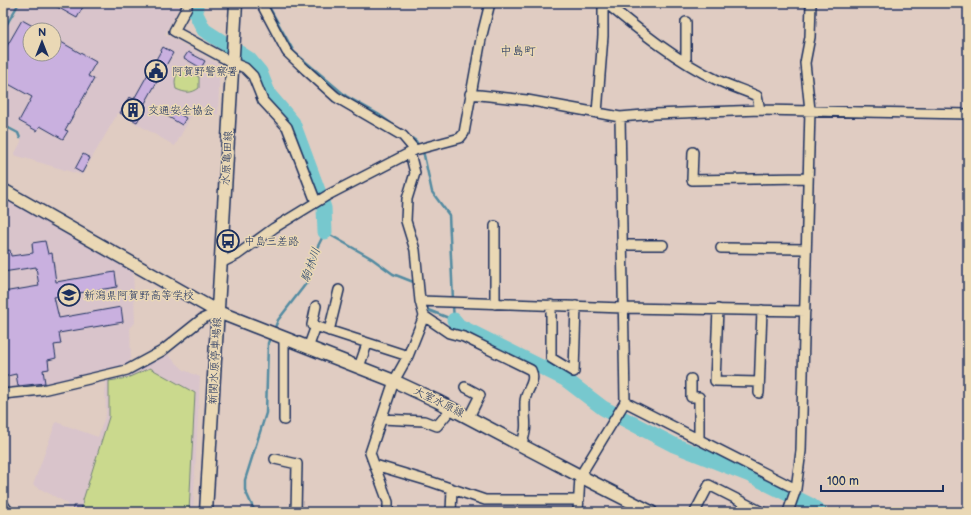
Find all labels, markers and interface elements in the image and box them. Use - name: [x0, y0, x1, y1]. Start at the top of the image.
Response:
- north arrow: [22, 22, 62, 62]
- text: N: [38, 26, 46, 39]
- district label: 中島町: [500, 44, 536, 59]
- public building icon: 阿賀野警察署: [143, 58, 169, 84]
- place label: 阿賀野警察署: [172, 65, 238, 78]
- building icon: 交通安全協会: [120, 97, 146, 123]
- place label: 交通安全協会: [148, 104, 214, 117]
- street label: 水原亀田線: [219, 130, 235, 186]
- bus stop icon: 中島三差路: [215, 228, 241, 254]
- place label: 中島三差路: [244, 235, 299, 248]
- water label: 駒林川: [298, 246, 324, 284]
- school or university icon: 新潟県阿賀野高等学校: [56, 282, 82, 308]
- place label: 新潟県阿賀野高等学校: [84, 289, 194, 302]
- street label: 新関水原停車場線: [206, 317, 224, 405]
- street label: 大室水原線: [411, 384, 467, 420]
- scale bar: [821, 467, 943, 493]
- text: 100 m: [827, 474, 859, 489]

